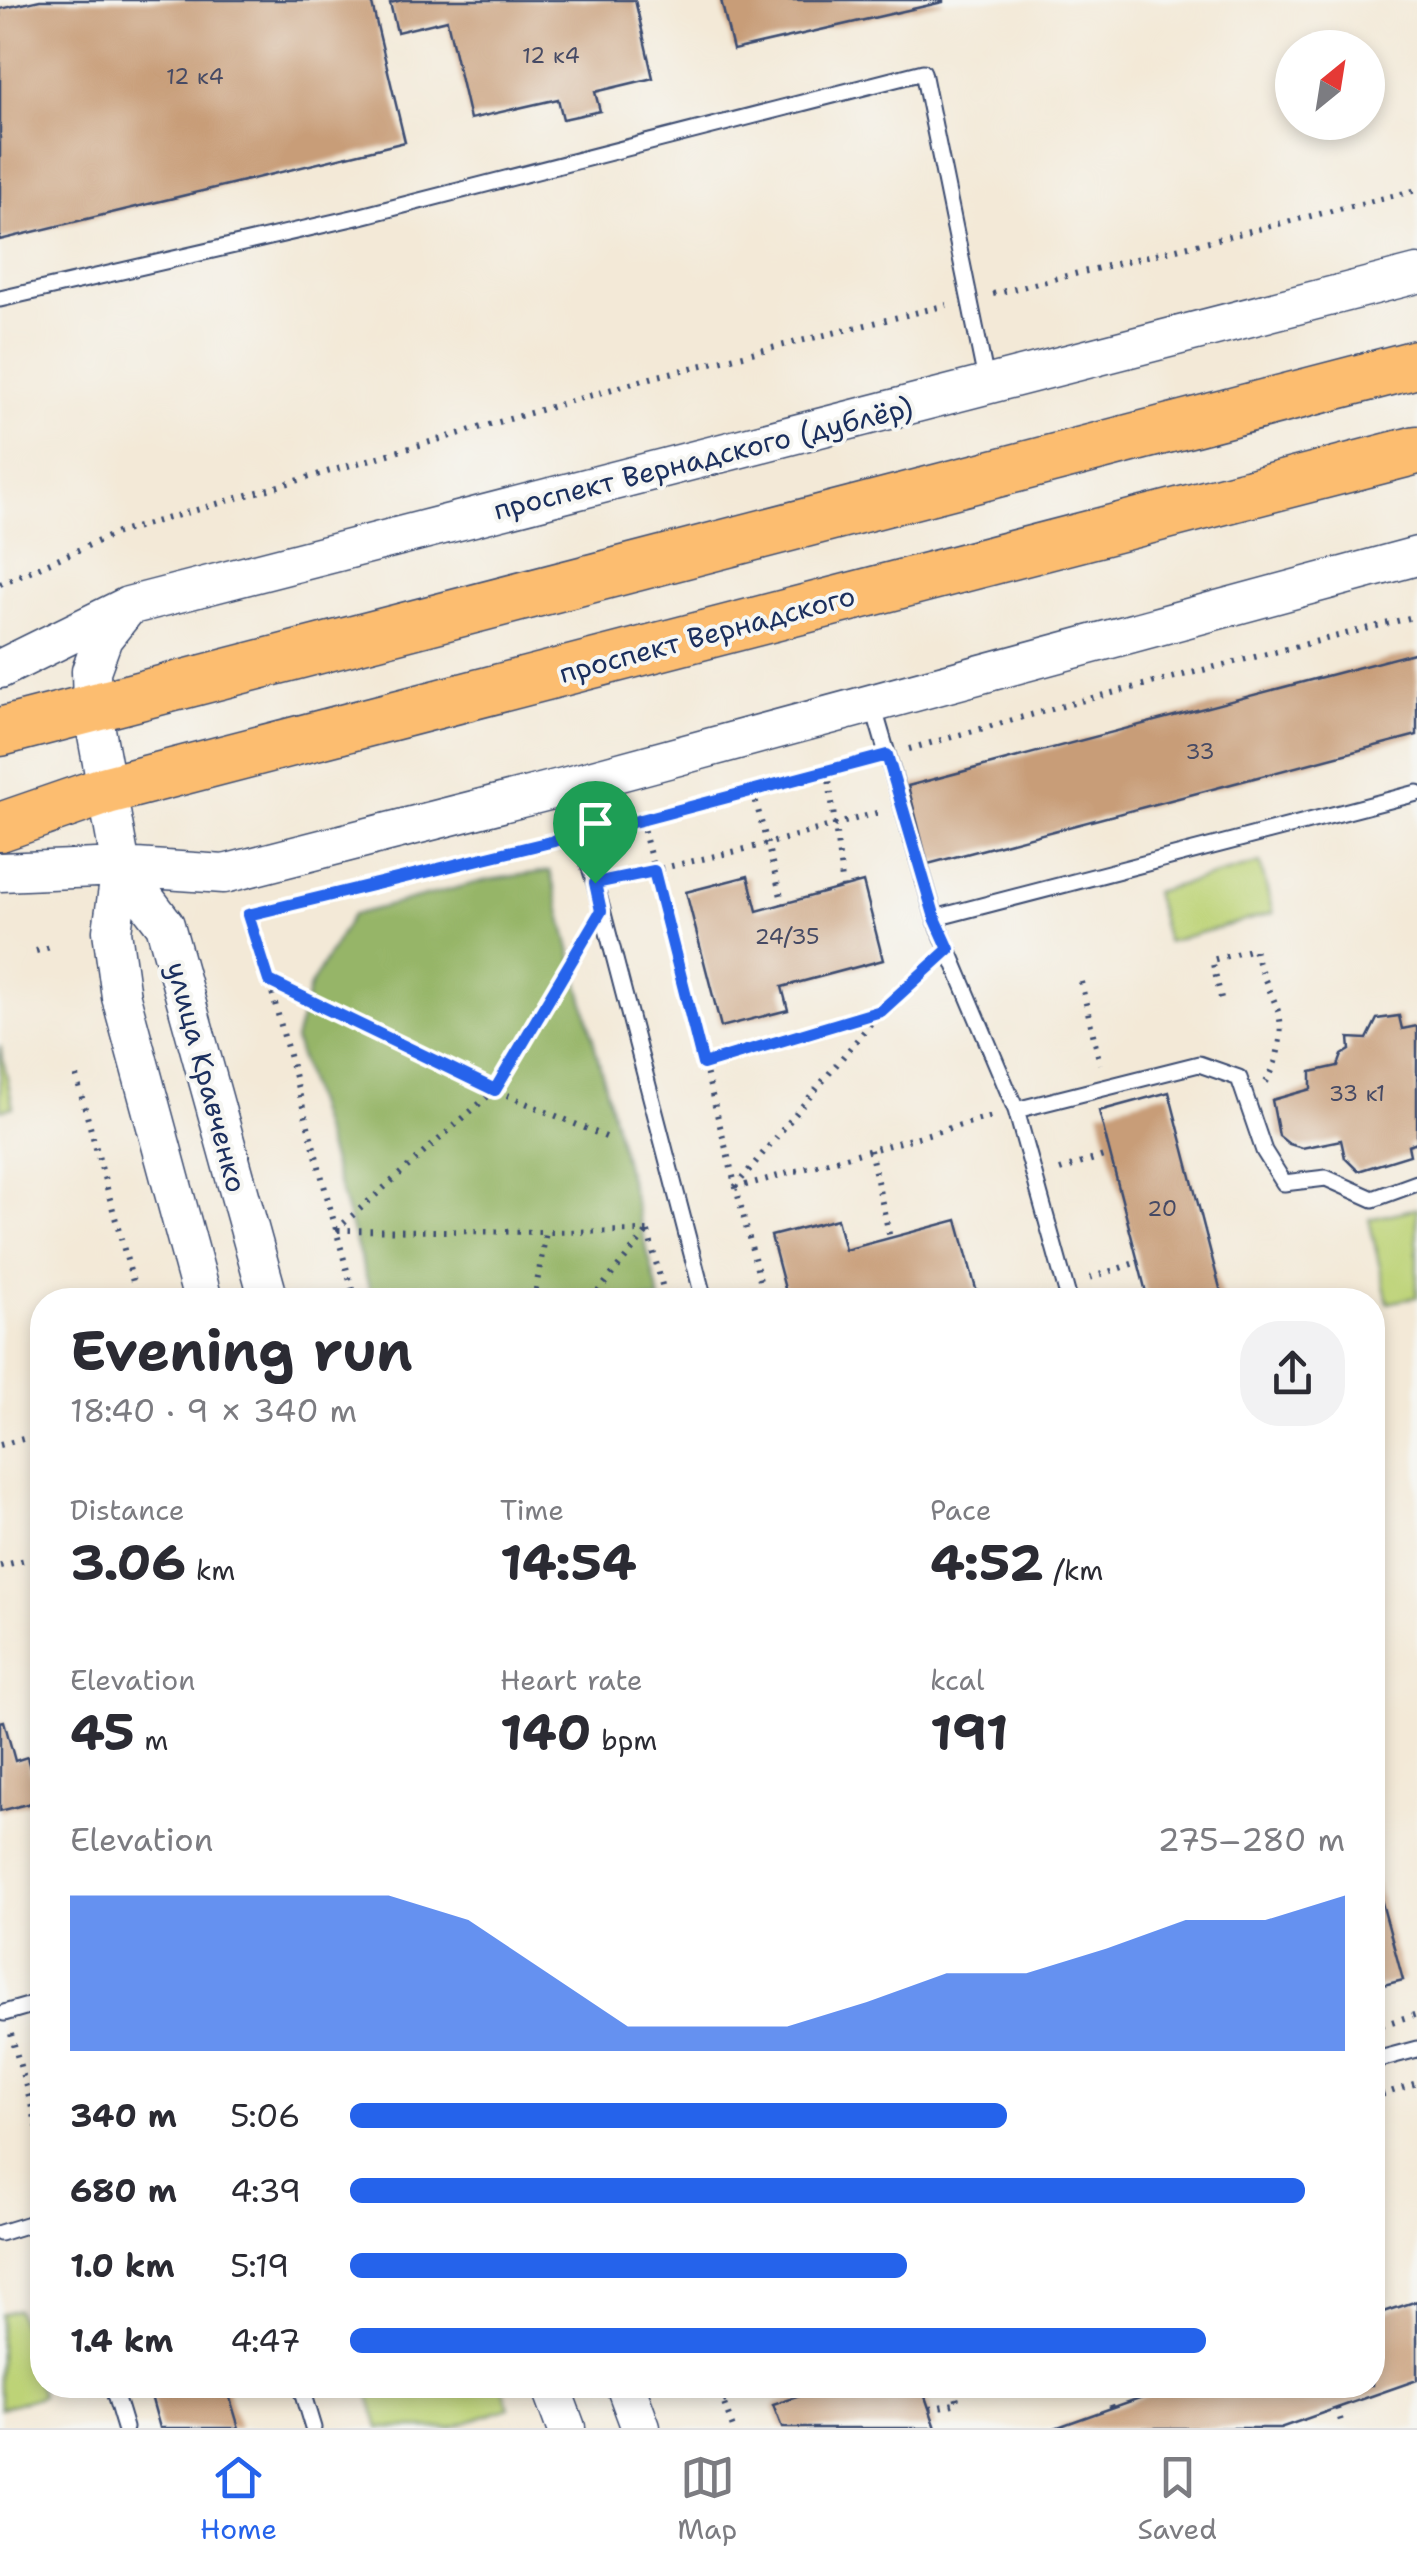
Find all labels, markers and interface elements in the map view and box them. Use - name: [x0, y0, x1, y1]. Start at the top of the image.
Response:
- north arrow: [1275, 30, 1385, 140]
- map controls: [1275, 30, 1385, 140]
- house number: 12 к4: [522, 41, 580, 70]
- house number: 12 к4: [166, 62, 224, 91]
- street label: проспект Вернадского (дублёр): [489, 387, 917, 529]
- street label: проспект Вернадского: [555, 576, 859, 692]
- house number: 33: [1185, 737, 1215, 766]
- pin: [553, 781, 638, 884]
- icon: arrive: [568, 796, 623, 851]
- house number: 24/35: [755, 922, 819, 951]
- street label: улица Кравченко: [158, 957, 256, 1197]
- house number: 33 к1: [1329, 1079, 1385, 1108]
- house number: 20: [1147, 1194, 1177, 1223]
- text: Evening run: [70, 1314, 413, 1388]
- button: share: [1240, 1321, 1345, 1426]
- text: 18:40 · 9 × 340 m: [70, 1389, 357, 1432]
- text: Distance: [70, 1491, 185, 1529]
- text: Time: [500, 1491, 564, 1529]
- text: Pace: [930, 1491, 992, 1529]
- text: 3.06: [70, 1529, 186, 1596]
- text: 14:54: [500, 1529, 637, 1596]
- text: 4:52: [930, 1529, 1044, 1596]
- text: km: [186, 1551, 235, 1589]
- text: /km: [1044, 1551, 1103, 1589]
- text: Elevation: [70, 1661, 195, 1699]
- text: Heart rate: [500, 1661, 643, 1699]
- text: kcal: [930, 1661, 984, 1699]
- text: 45: [70, 1699, 135, 1766]
- text: 140: [500, 1699, 592, 1766]
- text: 191: [930, 1699, 1008, 1766]
- text: m: [135, 1721, 168, 1759]
- text: bpm: [592, 1721, 658, 1759]
- text: Elevation: [70, 1818, 213, 1861]
- text: 275–280 m: [1158, 1818, 1345, 1861]
- text: 340 m: [70, 2094, 177, 2137]
- text: 5:06: [230, 2094, 300, 2137]
- text: 680 m: [70, 2169, 177, 2212]
- text: 4:39: [230, 2169, 301, 2212]
- text: 1.0 km: [70, 2244, 175, 2287]
- text: 5:19: [230, 2244, 289, 2287]
- text: 1.4 km: [70, 2319, 173, 2362]
- text: 4:47: [230, 2319, 301, 2362]
- tab: Home: [200, 2450, 277, 2548]
- tab: Map: [677, 2450, 737, 2548]
- tab: Saved: [1137, 2450, 1217, 2548]

